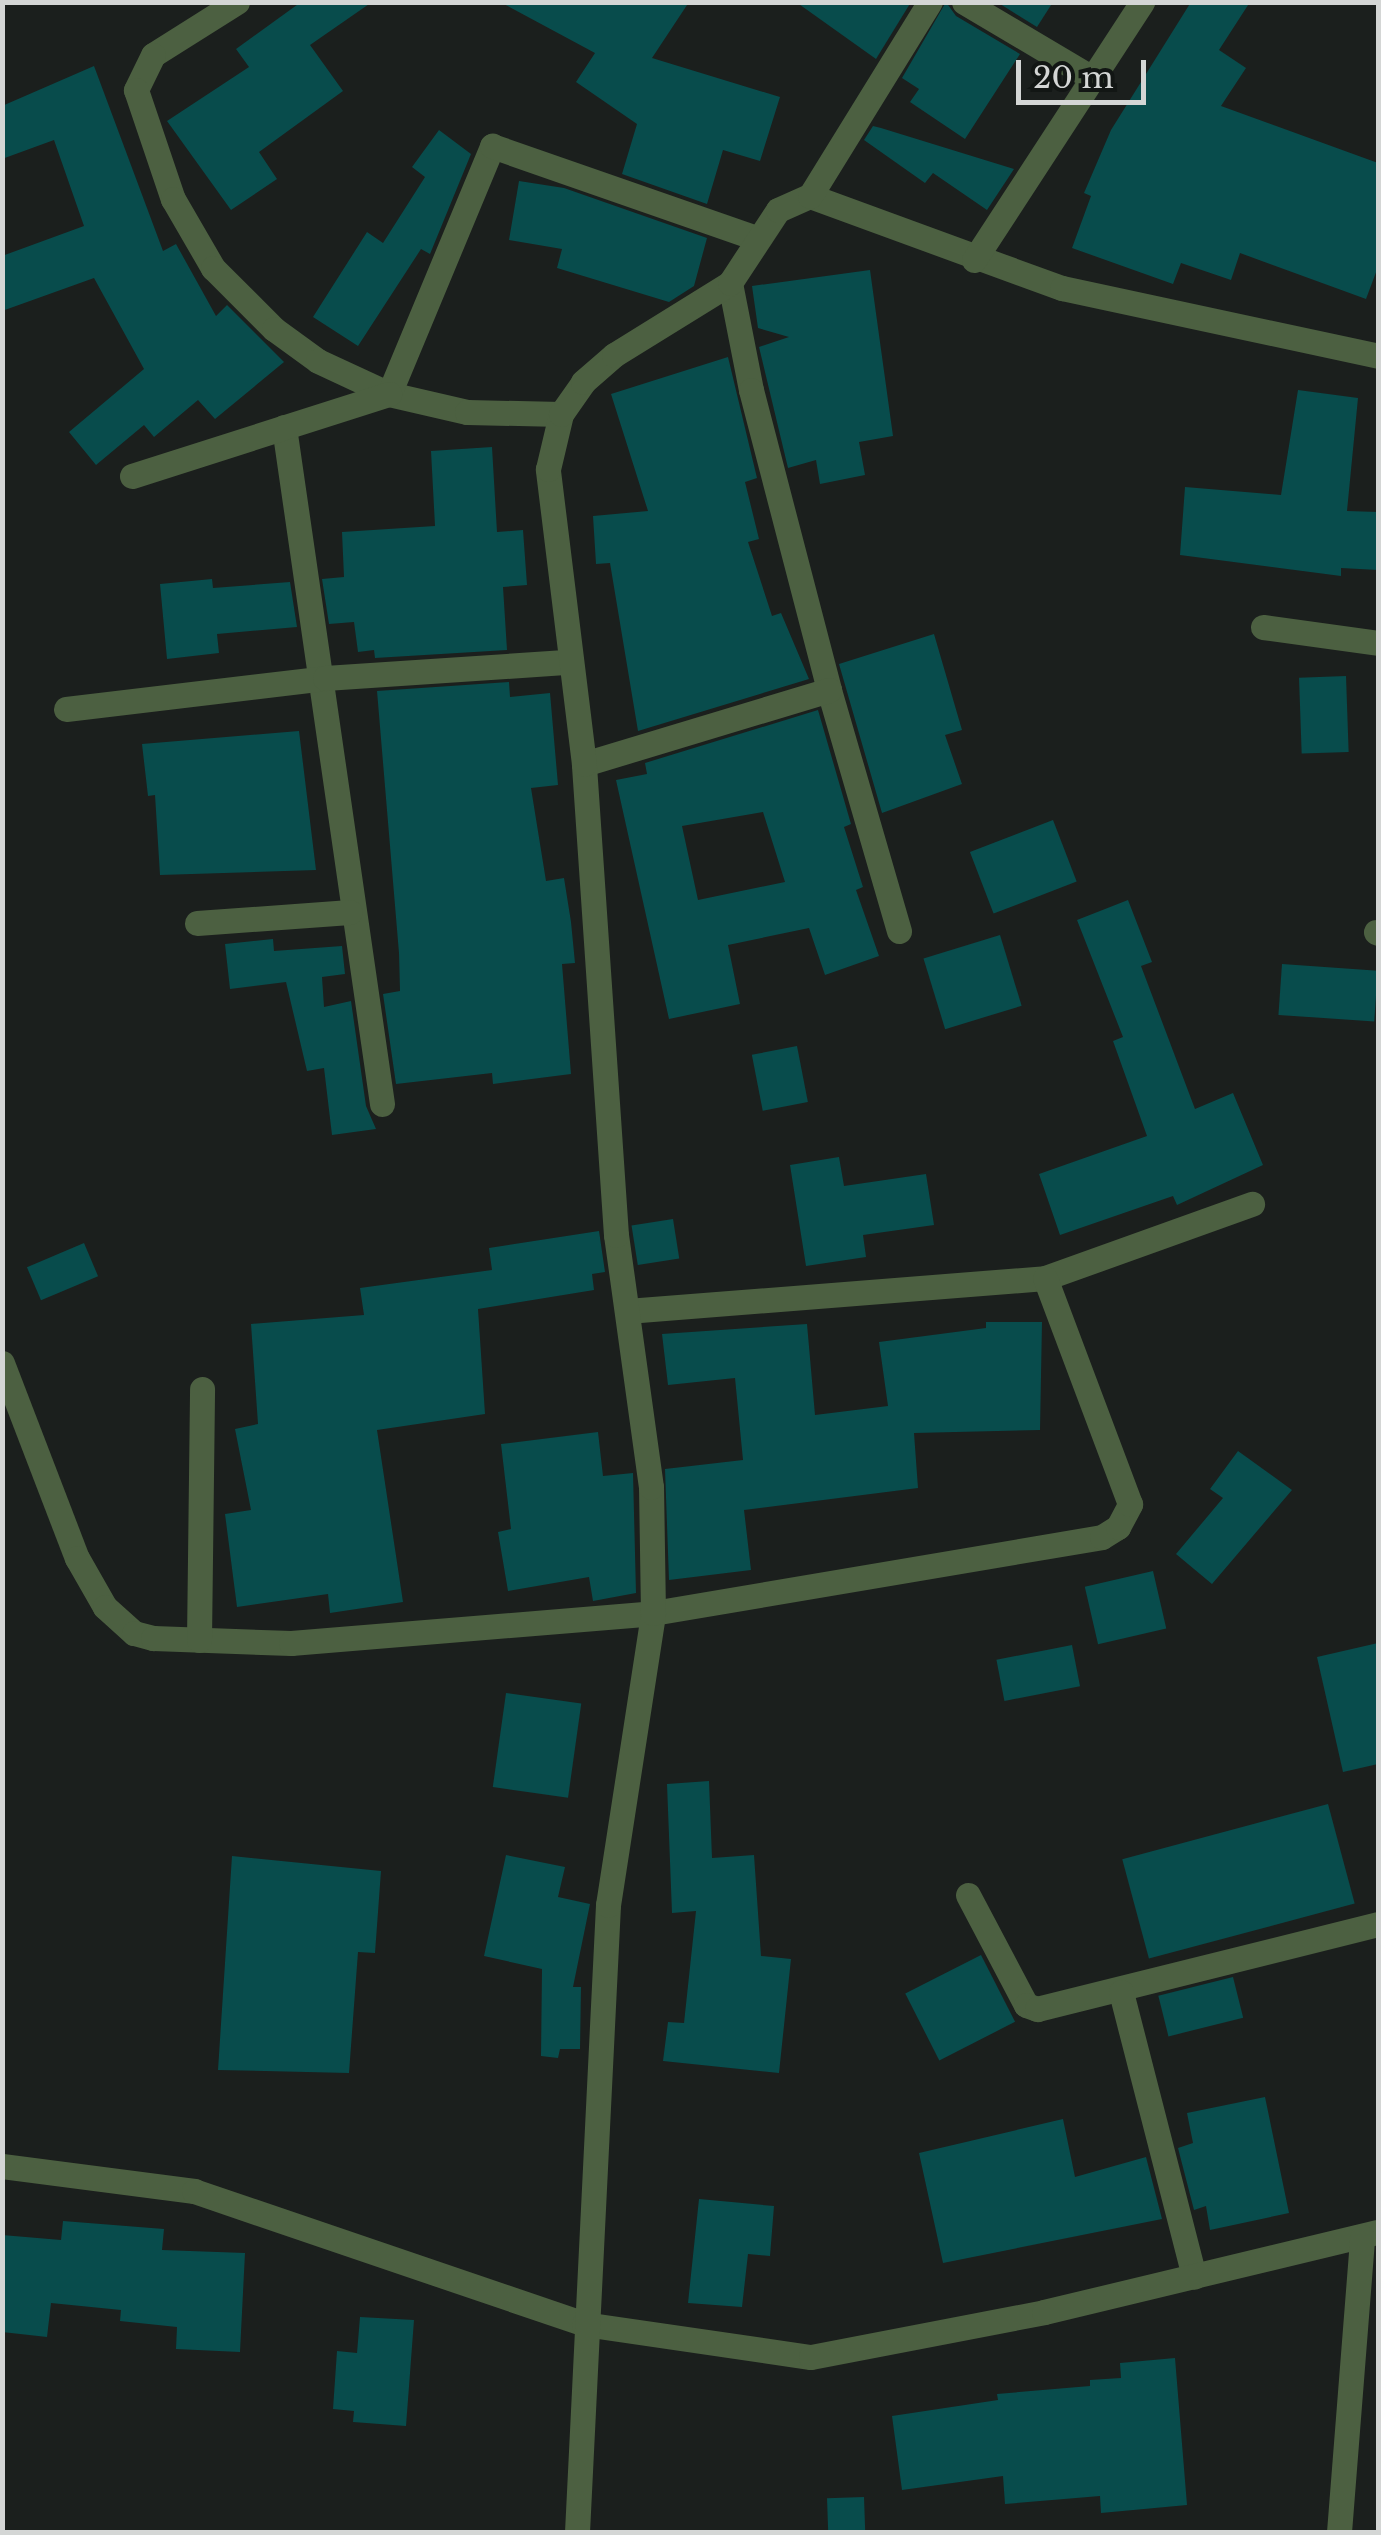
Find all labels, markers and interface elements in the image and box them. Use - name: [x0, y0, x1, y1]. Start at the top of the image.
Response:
- scale bar: [1021, 40, 1151, 102]
- text: 20 m: [1033, 59, 1114, 96]

